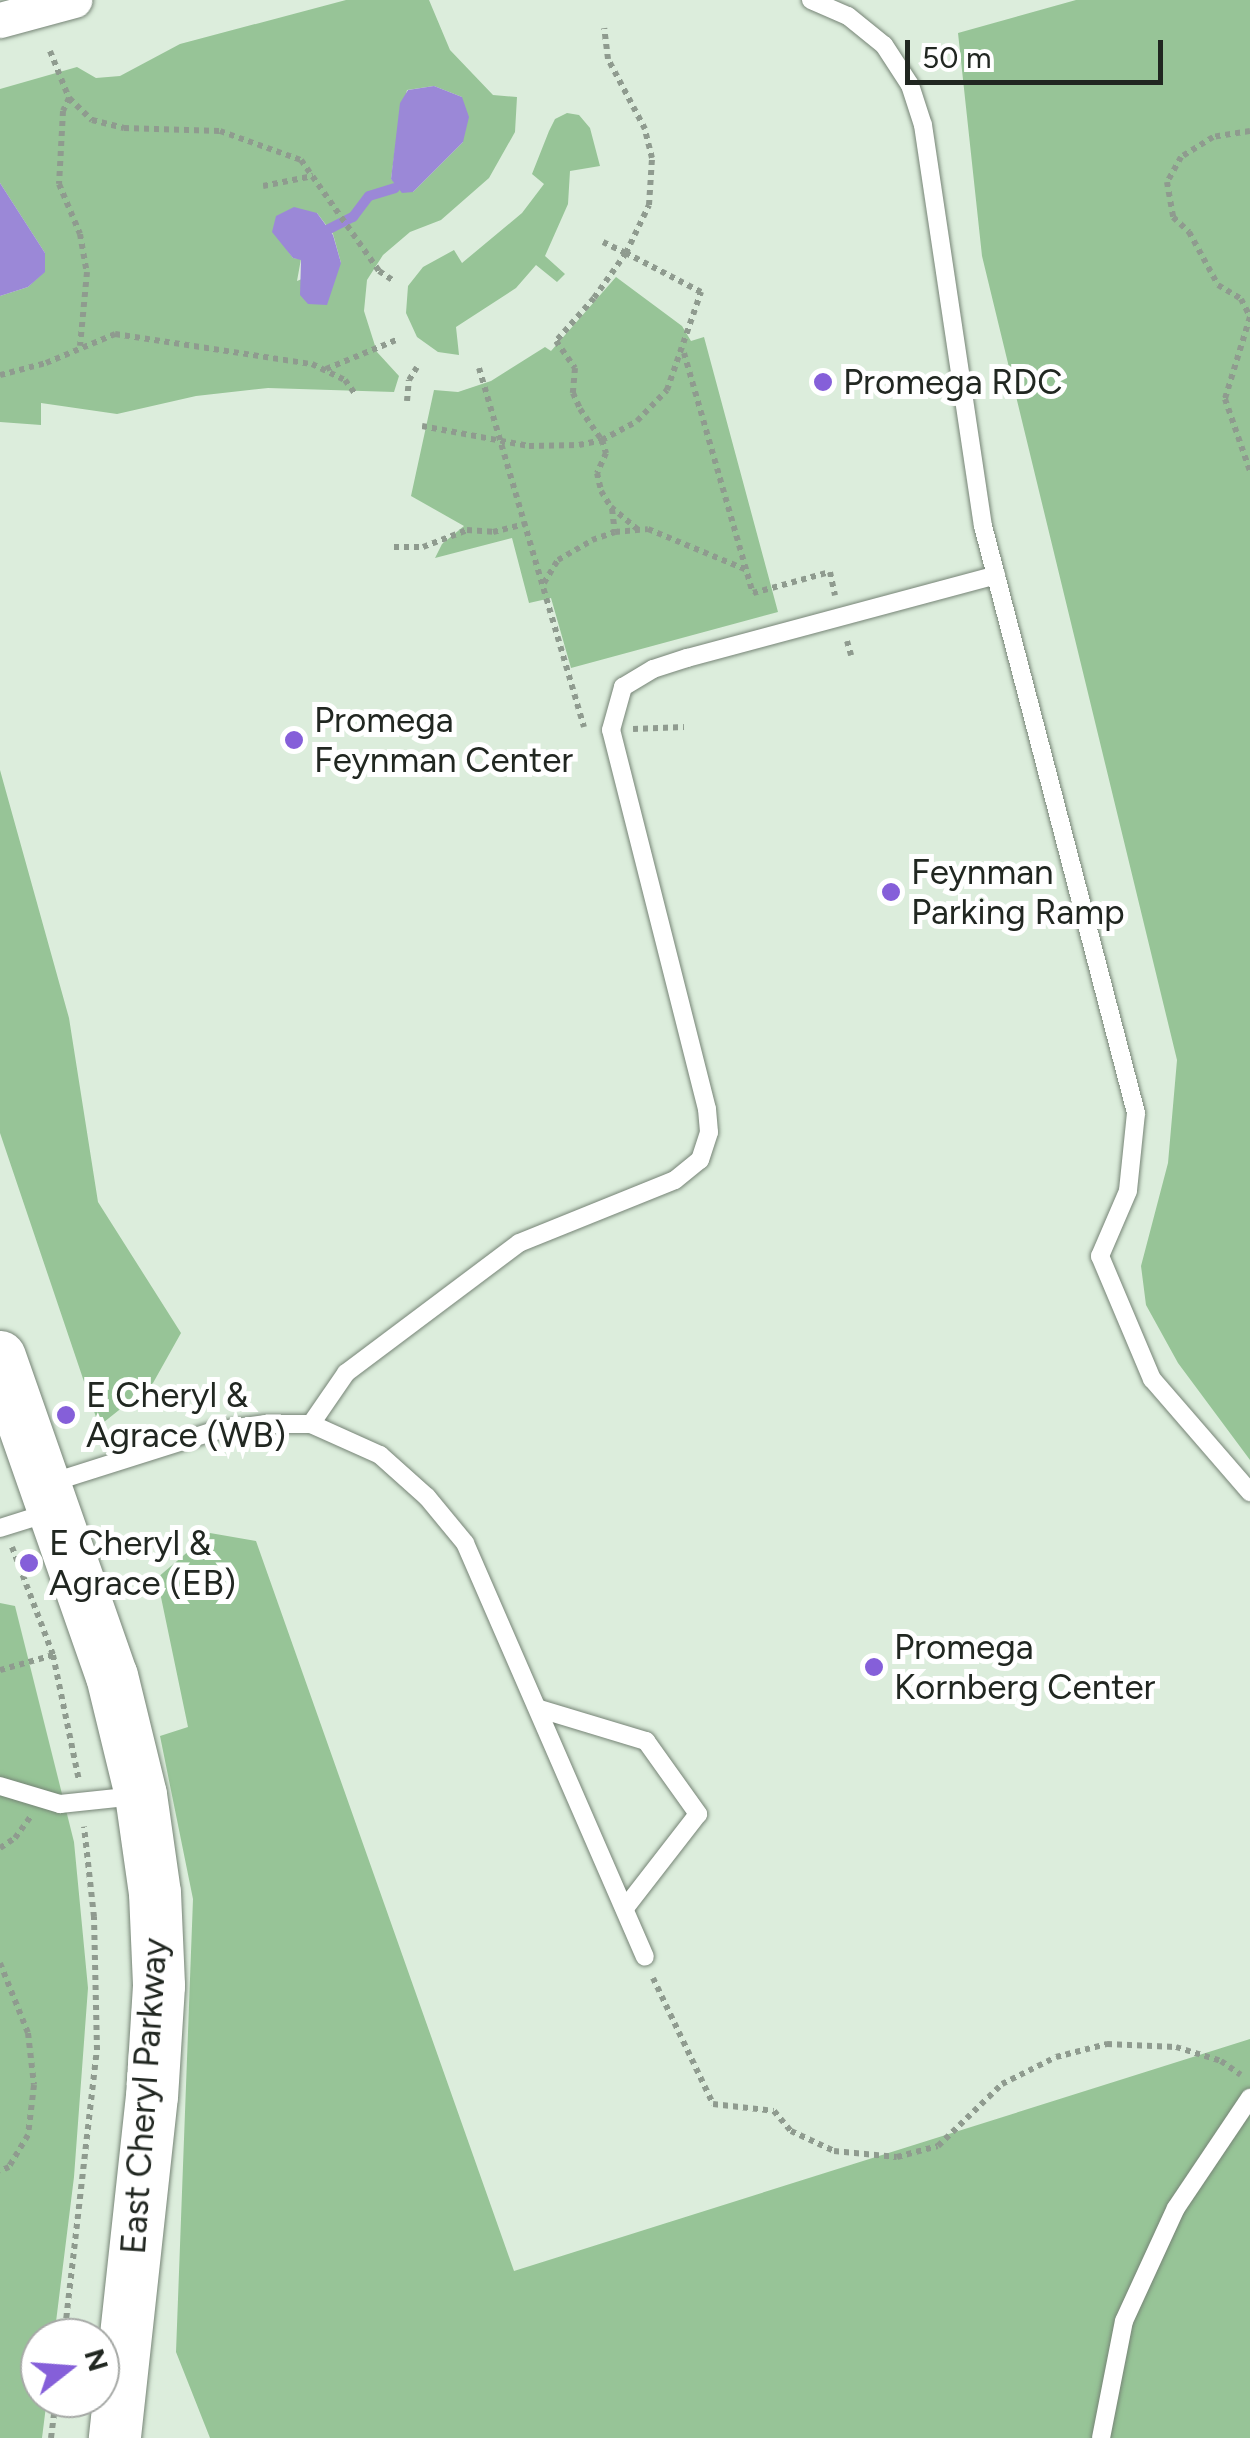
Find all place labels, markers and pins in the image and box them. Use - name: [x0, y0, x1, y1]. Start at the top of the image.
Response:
- place label: Promega RDC: [843, 361, 1062, 403]
- marker: Promega RDC: [812, 371, 834, 393]
- place label: Promega Feynman Center: [314, 699, 573, 781]
- marker: Promega Feynman Center: [283, 729, 305, 751]
- place label: Feynman Parking Ramp: [911, 851, 1125, 933]
- marker: Feynman Parking Ramp: [880, 881, 902, 903]
- place label: E Cheryl & Agrace (WB): [86, 1374, 286, 1456]
- marker: E Cheryl & Agrace (WB): [55, 1404, 77, 1426]
- place label: E Cheryl & Agrace (EB): [49, 1522, 236, 1604]
- marker: E Cheryl & Agrace (EB): [18, 1552, 40, 1574]
- place label: Promega Kornberg Center: [894, 1626, 1155, 1708]
- marker: Promega Kornberg Center: [863, 1656, 885, 1678]

